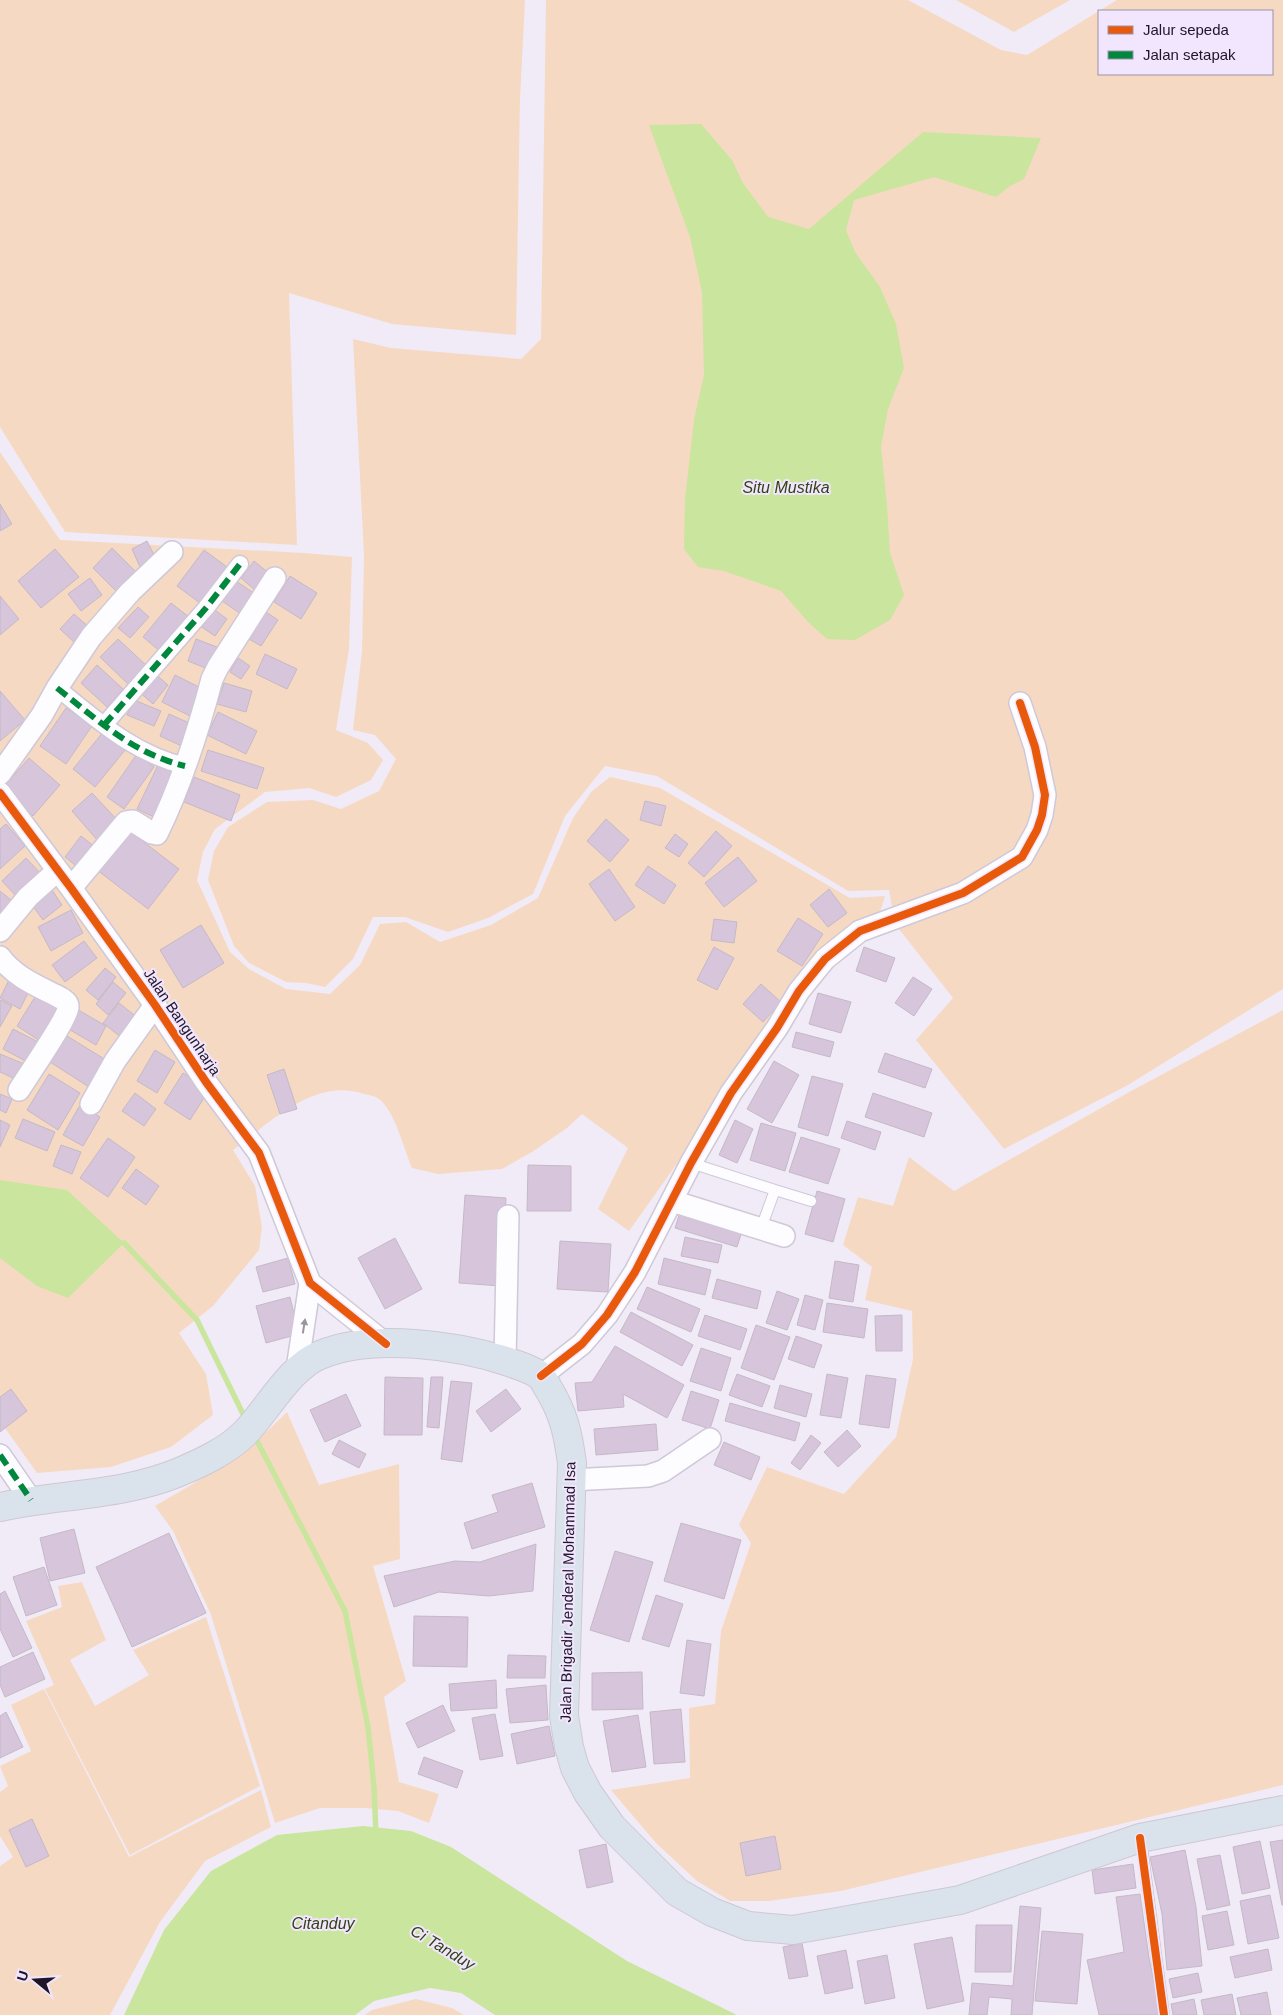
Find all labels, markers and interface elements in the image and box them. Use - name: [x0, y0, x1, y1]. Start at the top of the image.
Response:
- legend: [1098, 10, 1273, 75]
- text: Jalur sepeda: [1143, 21, 1230, 38]
- text: Jalan setapak: [1143, 46, 1236, 63]
- water label: Situ Mustika: [742, 479, 830, 496]
- street label: Jalan Bangunharja: [140, 965, 225, 1079]
- one-way arrow: [300, 1318, 308, 1334]
- street label: Jalan Brigadir Jenderal Mohammad Isa: [557, 1461, 578, 1723]
- water label: Citanduy: [291, 1915, 356, 1932]
- water label: Ci Tanduy: [408, 1922, 479, 1974]
- north arrow: [10, 1955, 60, 2005]
- text: U: [13, 1969, 32, 1983]

